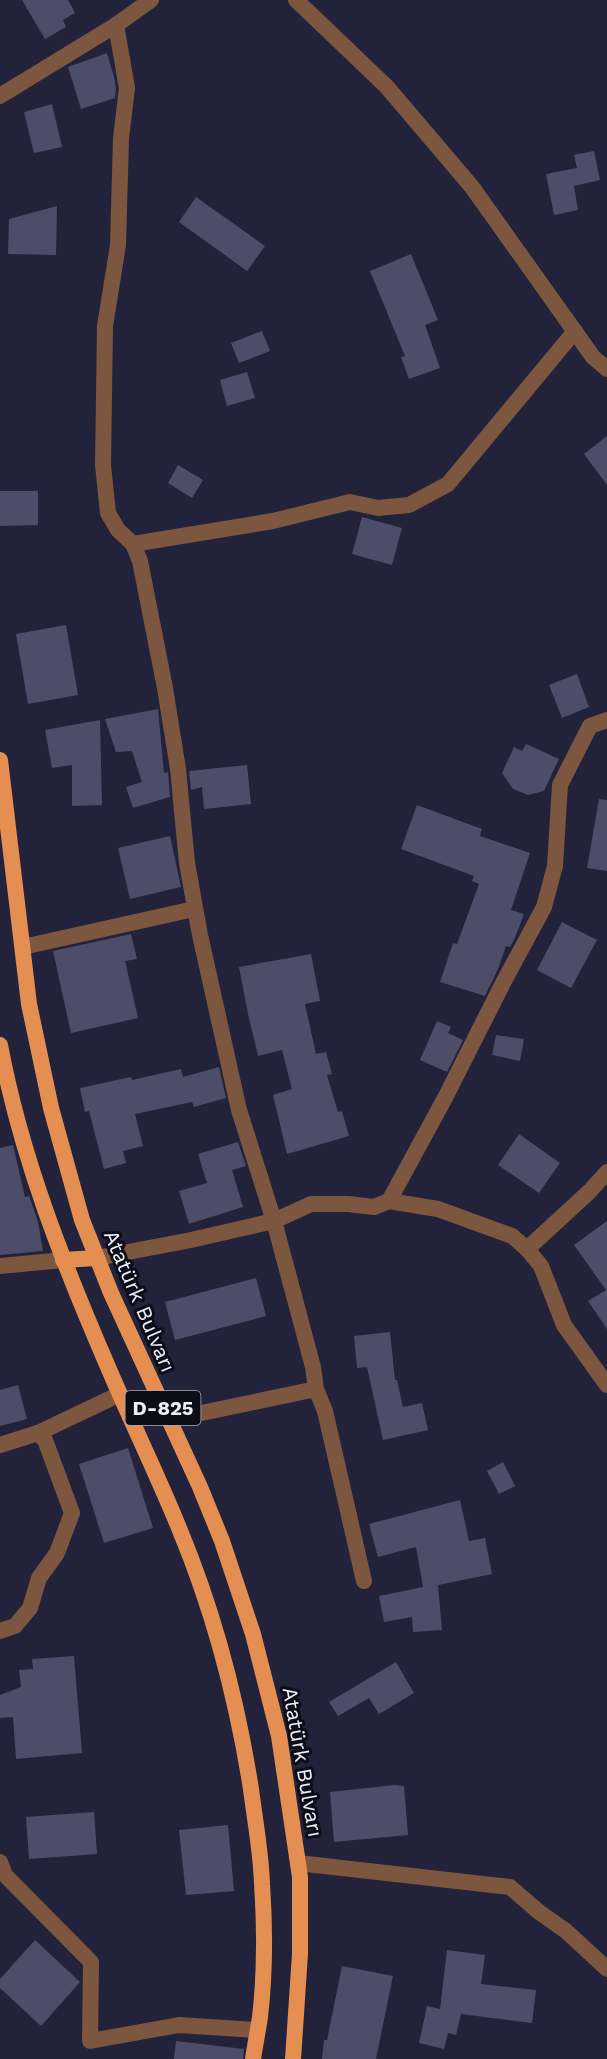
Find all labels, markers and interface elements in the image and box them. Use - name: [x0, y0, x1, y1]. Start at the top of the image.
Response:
- street label: Atatürk Bulvarı: [99, 1226, 181, 1376]
- road number: D-825: [126, 1391, 201, 1425]
- street label: Atatürk Bulvarı: [278, 1685, 328, 1839]

